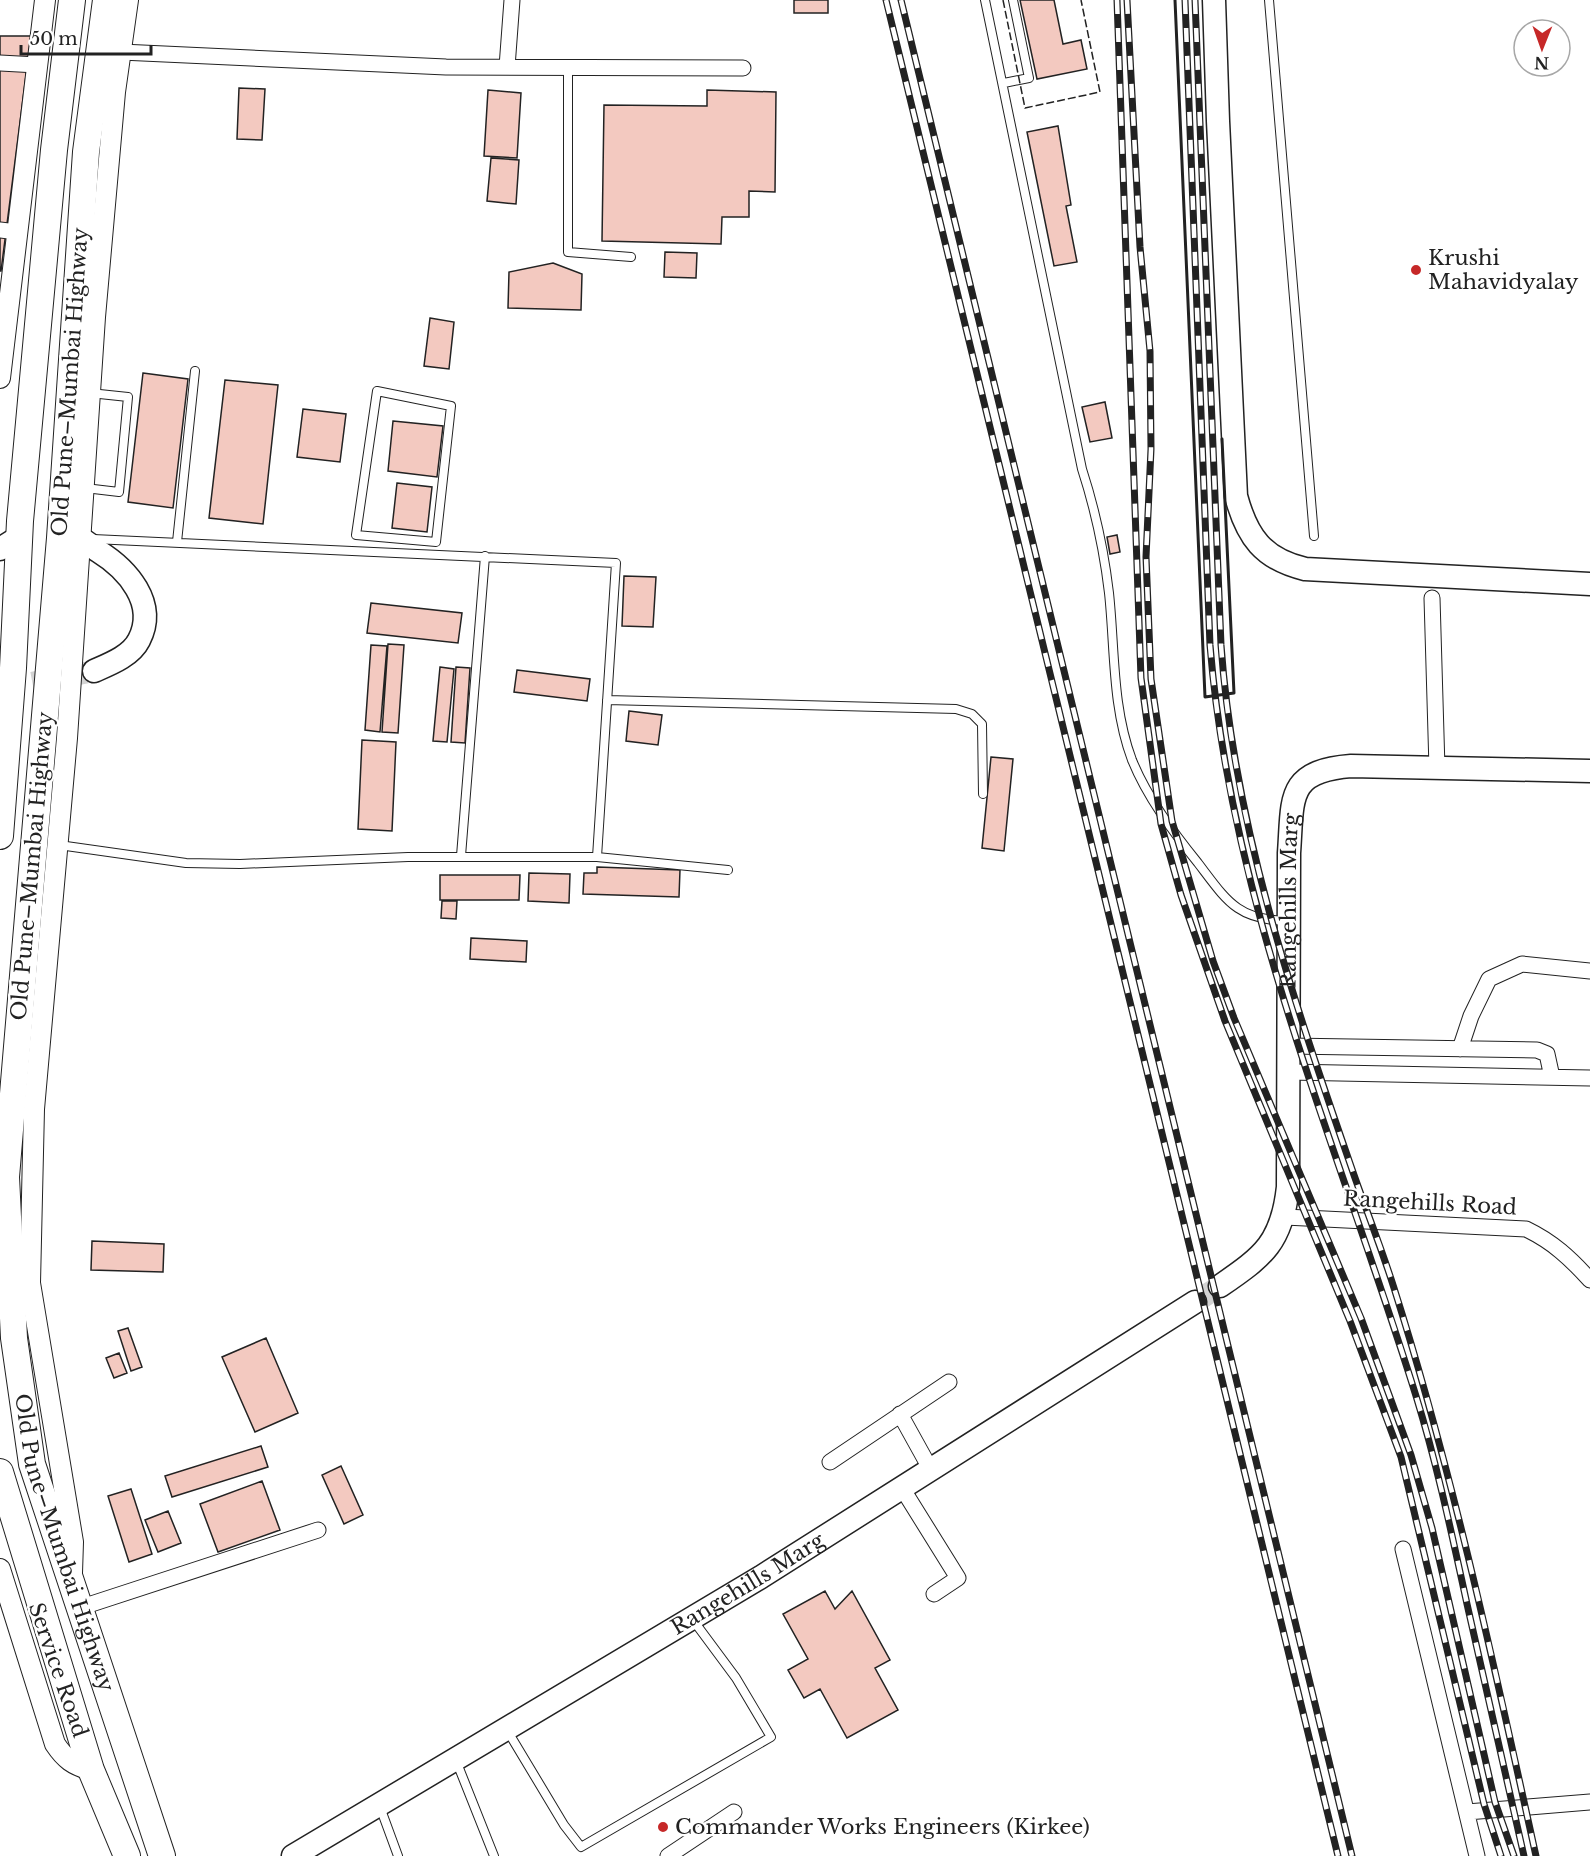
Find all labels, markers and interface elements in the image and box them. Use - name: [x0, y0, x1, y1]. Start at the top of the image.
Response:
- scale bar: [21, 18, 152, 56]
- north arrow: [1512, 18, 1572, 78]
- text: 50 m: [30, 28, 78, 50]
- text: N: [1534, 53, 1549, 73]
- street label: Old Pune–Mumbai Highway: [46, 226, 94, 537]
- place label: Krushi Mahavidyalay: [1428, 245, 1579, 295]
- marker: Krushi Mahavidyalay: [1409, 263, 1423, 277]
- street label: Old Pune–Mumbai Highway: [6, 710, 58, 1021]
- street label: Rangehills Marg: [1276, 812, 1305, 989]
- street label: Rangehills Road: [1343, 1185, 1517, 1221]
- street label: Old Pune–Mumbai Highway: [9, 1392, 120, 1696]
- street label: Rangehills Marg: [666, 1527, 830, 1641]
- street label: Service Road: [23, 1599, 93, 1741]
- place label: Commander Works Engineers (Kirkee): [675, 1814, 1090, 1840]
- marker: Commander Works Engineers (Kirkee): [656, 1820, 670, 1834]

